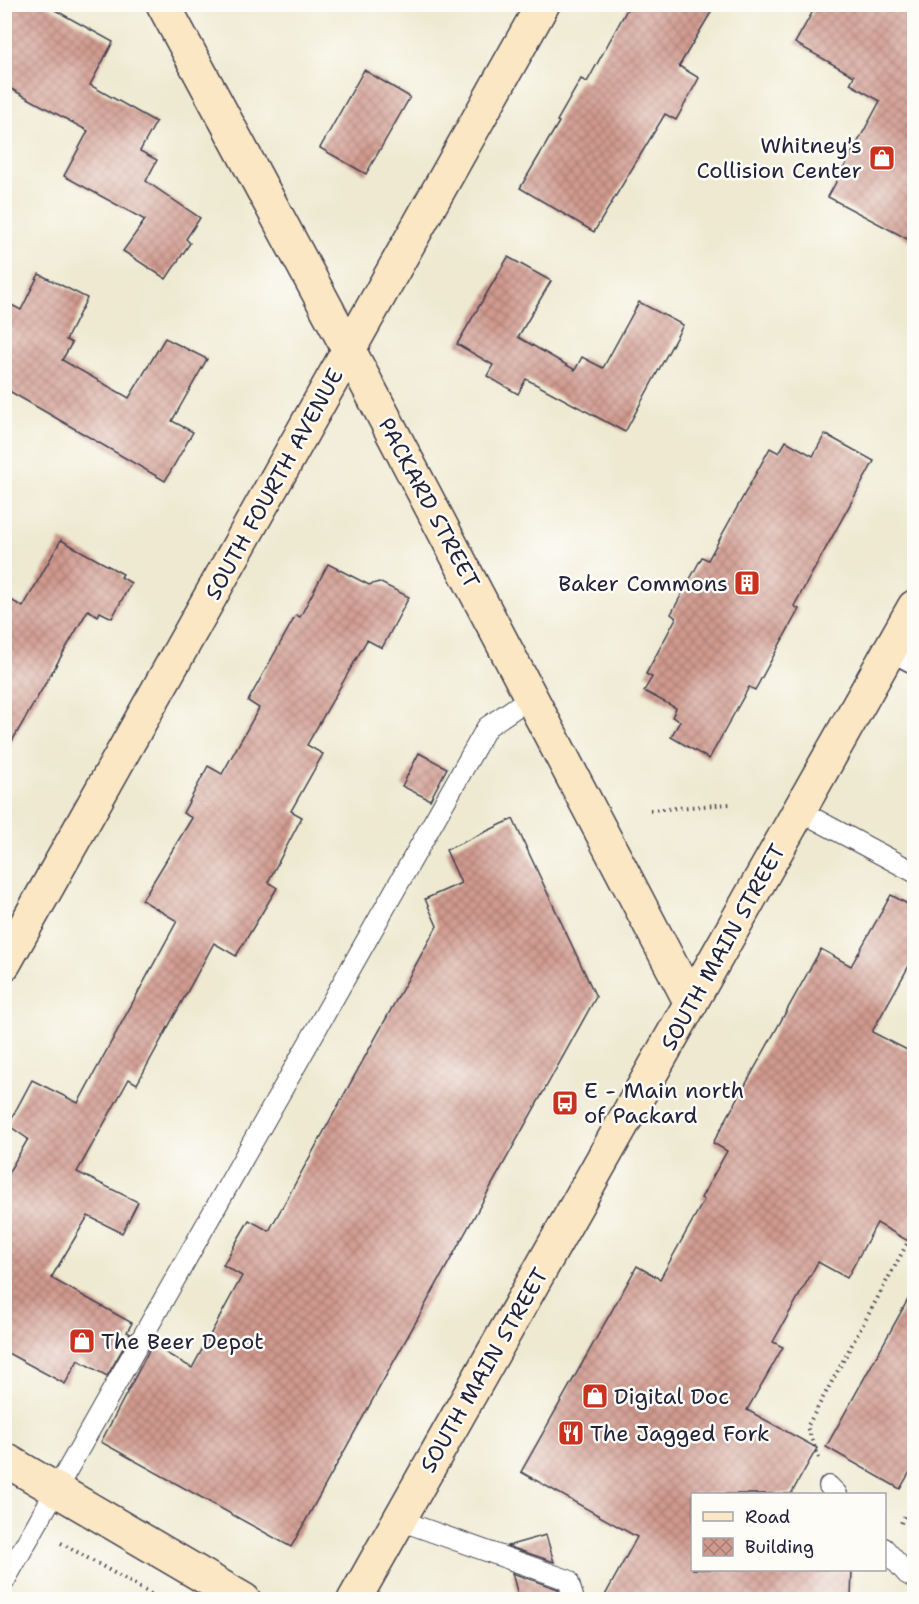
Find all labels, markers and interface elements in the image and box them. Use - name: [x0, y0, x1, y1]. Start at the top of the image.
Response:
- place label: Whitney's Collision Center: [696, 131, 862, 185]
- shop icon: Whitney's Collision Center: [867, 143, 897, 173]
- street label: SOUTH FOURTH AVENUE: [198, 363, 350, 605]
- street label: PACKARD STREET: [372, 413, 486, 594]
- building icon: Baker Commons: [732, 568, 762, 598]
- place label: Baker Commons: [558, 569, 728, 598]
- street label: SOUTH MAIN STREET: [654, 838, 792, 1055]
- place label: E - Main north of Packard: [584, 1076, 744, 1130]
- bus stop icon: E - Main north of Packard: [550, 1088, 580, 1118]
- street label: SOUTH MAIN STREET: [413, 1262, 555, 1478]
- shop icon: The Beer Depot: [67, 1326, 97, 1356]
- place label: The Beer Depot: [101, 1327, 264, 1356]
- shop icon: Digital Doc: [580, 1381, 610, 1411]
- place label: Digital Doc: [614, 1382, 729, 1411]
- restaurant icon: The Jagged Fork: [556, 1418, 586, 1448]
- place label: The Jagged Fork: [590, 1419, 770, 1448]
- legend: [691, 1493, 886, 1571]
- text: Road: [745, 1505, 790, 1529]
- text: Building: [745, 1535, 814, 1559]

